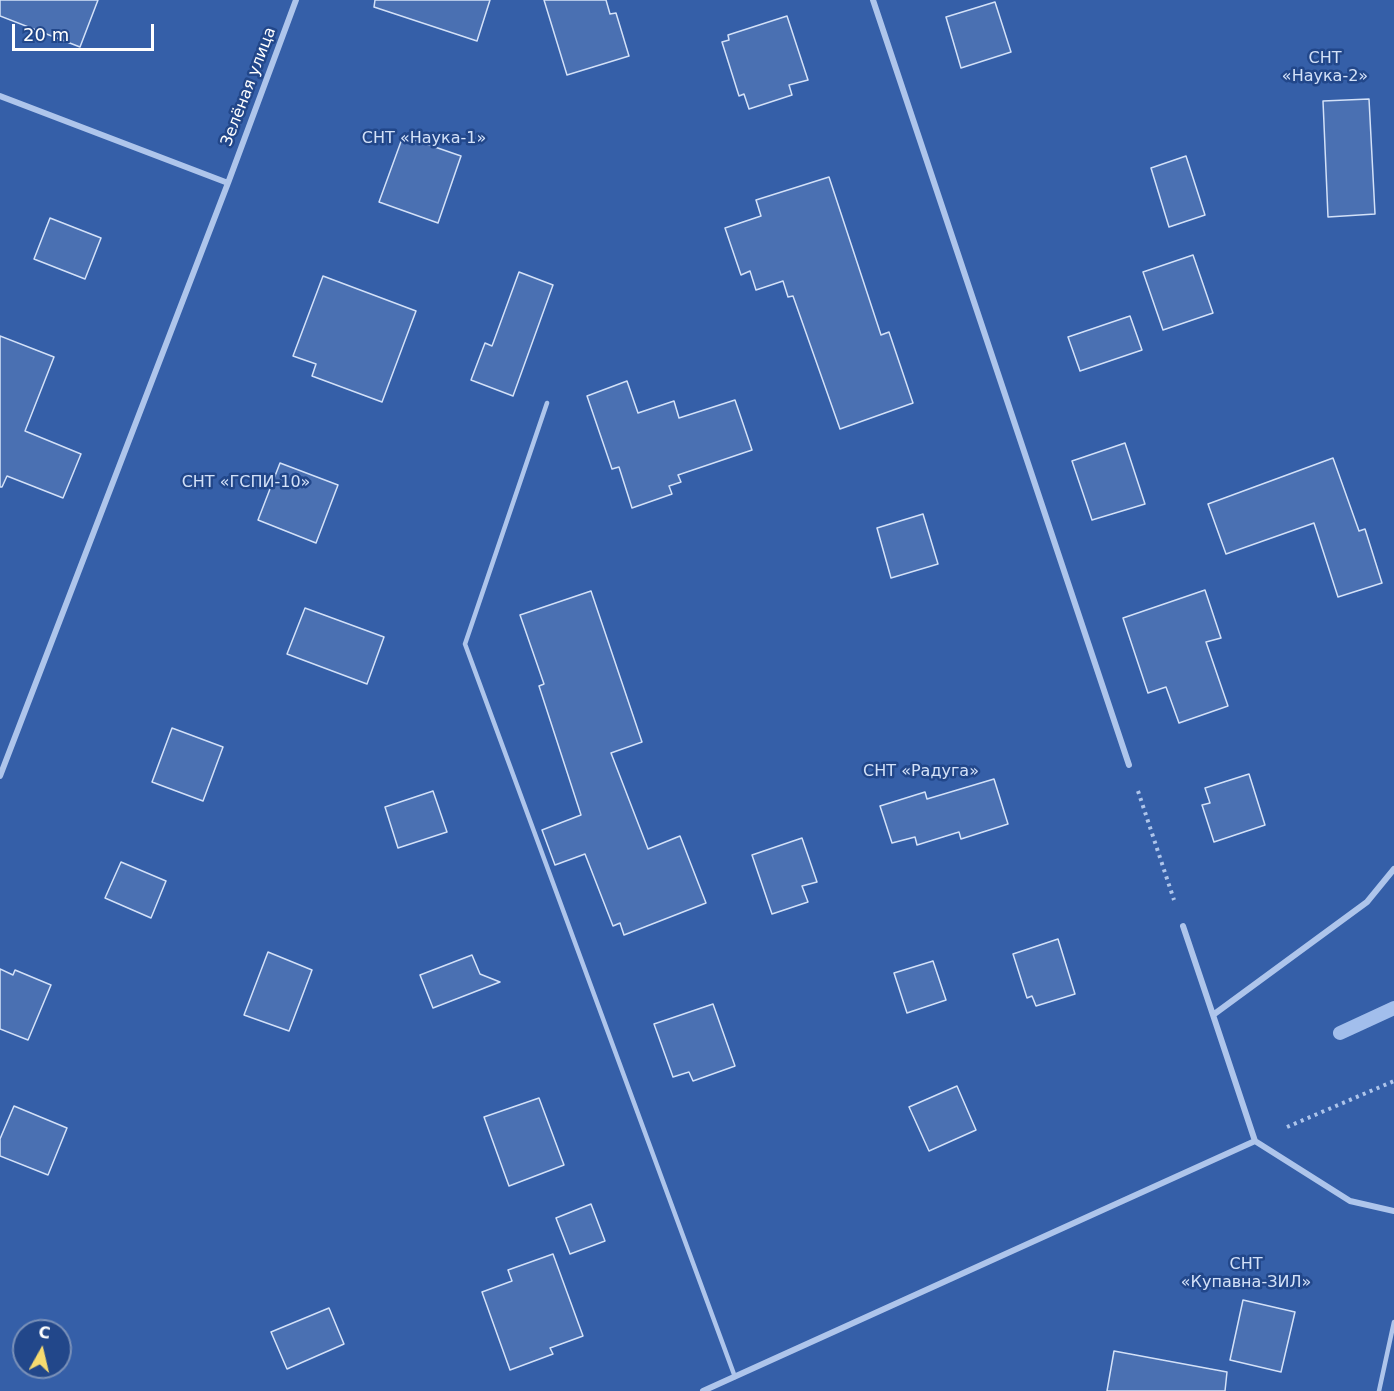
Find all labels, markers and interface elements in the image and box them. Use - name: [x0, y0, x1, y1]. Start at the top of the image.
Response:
- scale bar: [15, 12, 158, 50]
- text: 20 m: [23, 24, 69, 45]
- street label: Зелёная улица: [217, 25, 281, 149]
- park label: СНТ «Наука-2»: [1282, 49, 1368, 87]
- park label: СНТ «Наука-1»: [362, 129, 486, 149]
- park label: СНТ «ГСПИ-10»: [182, 473, 310, 493]
- park label: СНТ «Радуга»: [863, 762, 979, 782]
- park label: СНТ «Купавна-ЗИЛ»: [1181, 1255, 1311, 1293]
- north arrow: [12, 1319, 72, 1379]
- text: С: [37, 1322, 51, 1343]

